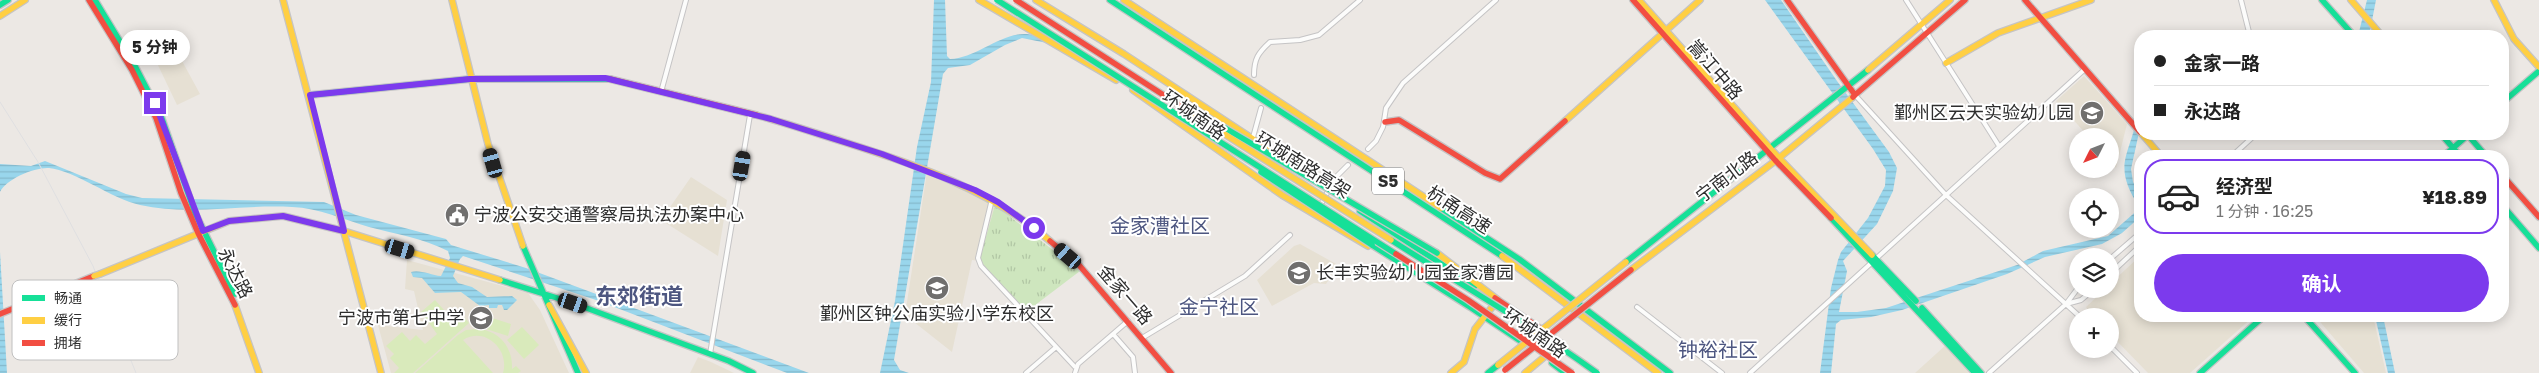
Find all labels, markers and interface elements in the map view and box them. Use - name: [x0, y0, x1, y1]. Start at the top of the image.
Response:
- callout: 5 分钟: [120, 31, 190, 66]
- street label: 嵩江中路: [1684, 35, 1748, 104]
- text: 5 分钟: [132, 37, 178, 57]
- text: 金家一路: [2184, 51, 2260, 74]
- street label: 环城南路: [1159, 85, 1230, 144]
- route end: [144, 92, 166, 114]
- text: 永达路: [2184, 99, 2241, 122]
- school or university icon: 鄞州区云天实验幼儿园: [2079, 100, 2105, 126]
- place label: 鄞州区云天实验幼儿园: [1894, 101, 2074, 123]
- street label: 环城南路高架: [1252, 126, 1355, 202]
- north arrow: [2069, 128, 2119, 178]
- map controls: [2069, 128, 2119, 358]
- street label: 宁南北路: [1691, 146, 1762, 207]
- car: [481, 147, 504, 179]
- car: [732, 150, 751, 182]
- road number: S5: [1372, 168, 1404, 195]
- icon: car: [2156, 174, 2201, 219]
- text: 经济型: [2216, 174, 2273, 197]
- street label: 杭甬高速: [1423, 180, 1496, 238]
- text: ¥18.89: [2422, 185, 2487, 208]
- button: locate: [2069, 188, 2119, 238]
- text: 1 分钟 · 16:25: [2216, 201, 2313, 221]
- public building icon: 宁波公安交通警察局执法办案中心: [444, 202, 470, 228]
- place label: 宁波公安交通警察局执法办案中心: [474, 203, 744, 225]
- district label: 金家漕社区: [1110, 213, 1210, 237]
- route start: [1023, 217, 1045, 239]
- car: [383, 237, 416, 261]
- car: [1051, 240, 1084, 272]
- street label: 永达路: [214, 243, 258, 302]
- button: layers: [2069, 248, 2119, 298]
- button: 确认: [2154, 254, 2489, 312]
- street label: 金家一路: [1094, 260, 1158, 329]
- school or university icon: 长丰实验幼儿园金家漕园: [1286, 260, 1312, 286]
- place label: 长丰实验幼儿园金家漕园: [1316, 261, 1514, 283]
- school or university icon: 鄞州区钟公庙实验小学东校区: [924, 275, 950, 301]
- legend: [12, 280, 178, 360]
- district label: 东郊街道: [595, 282, 683, 309]
- text: 畅通: [54, 289, 82, 306]
- car: [556, 291, 589, 315]
- district label: 金宁社区: [1179, 294, 1259, 318]
- place label: 鄞州区钟公庙实验小学东校区: [820, 302, 1054, 324]
- street label: 环城南路: [1500, 303, 1571, 362]
- school or university icon: 宁波市第七中学: [468, 305, 494, 331]
- place label: 宁波市第七中学: [338, 306, 464, 328]
- button: +: [2069, 308, 2119, 358]
- text: 缓行: [54, 311, 82, 328]
- text: 拥堵: [54, 334, 82, 351]
- district label: 钟裕社区: [1678, 337, 1758, 361]

